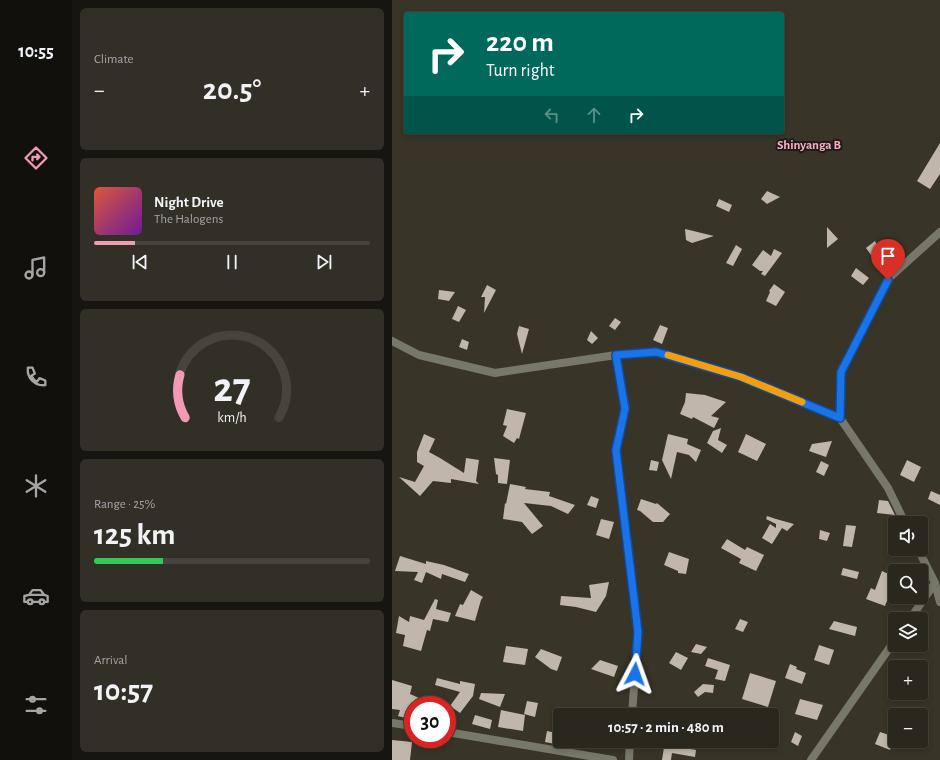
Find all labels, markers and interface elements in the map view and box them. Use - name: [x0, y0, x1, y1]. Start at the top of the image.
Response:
- icon: right: [420, 28, 472, 80]
- text: 220 m: [486, 29, 554, 57]
- text: 10:55: [18, 43, 54, 61]
- text: Climate: [94, 53, 133, 66]
- text: Turn right: [486, 62, 555, 80]
- text: 20.5°: [203, 75, 261, 105]
- text: −: [94, 79, 105, 101]
- text: +: [359, 79, 370, 101]
- icon: left: [541, 104, 563, 126]
- icon: ahead: [583, 104, 605, 126]
- icon: right: [625, 104, 647, 126]
- district label: Shinyanga B: [777, 139, 842, 152]
- icon: directions: [22, 144, 50, 172]
- text: Night Drive: [154, 195, 224, 210]
- text: The Halogens: [154, 213, 223, 226]
- pin: [871, 239, 905, 280]
- icon: arrive: [877, 245, 899, 267]
- icon: previous: [129, 251, 151, 273]
- icon: pause: [221, 251, 243, 273]
- icon: next: [313, 251, 335, 273]
- icon: music: [22, 254, 50, 282]
- icon: phone: [22, 363, 50, 391]
- text: 27: [213, 368, 251, 409]
- text: km/h: [217, 411, 247, 425]
- icon: climate: [22, 472, 50, 500]
- text: Range · 25%: [94, 498, 155, 511]
- map controls: [888, 516, 928, 748]
- button: sound: [888, 516, 928, 556]
- text: 125 km: [94, 520, 175, 550]
- button: search: [888, 564, 928, 604]
- icon: car: [22, 582, 50, 610]
- button: layers: [888, 612, 928, 652]
- position arrow: [614, 653, 656, 695]
- text: Arrival: [94, 654, 127, 667]
- button: +: [888, 660, 928, 700]
- text: 10:57: [94, 676, 153, 706]
- icon: filters: [22, 691, 50, 719]
- speed limit sign: 30: [404, 696, 456, 748]
- button: −: [888, 708, 928, 748]
- text: 10:57 · 2 min · 480 m: [608, 720, 724, 735]

